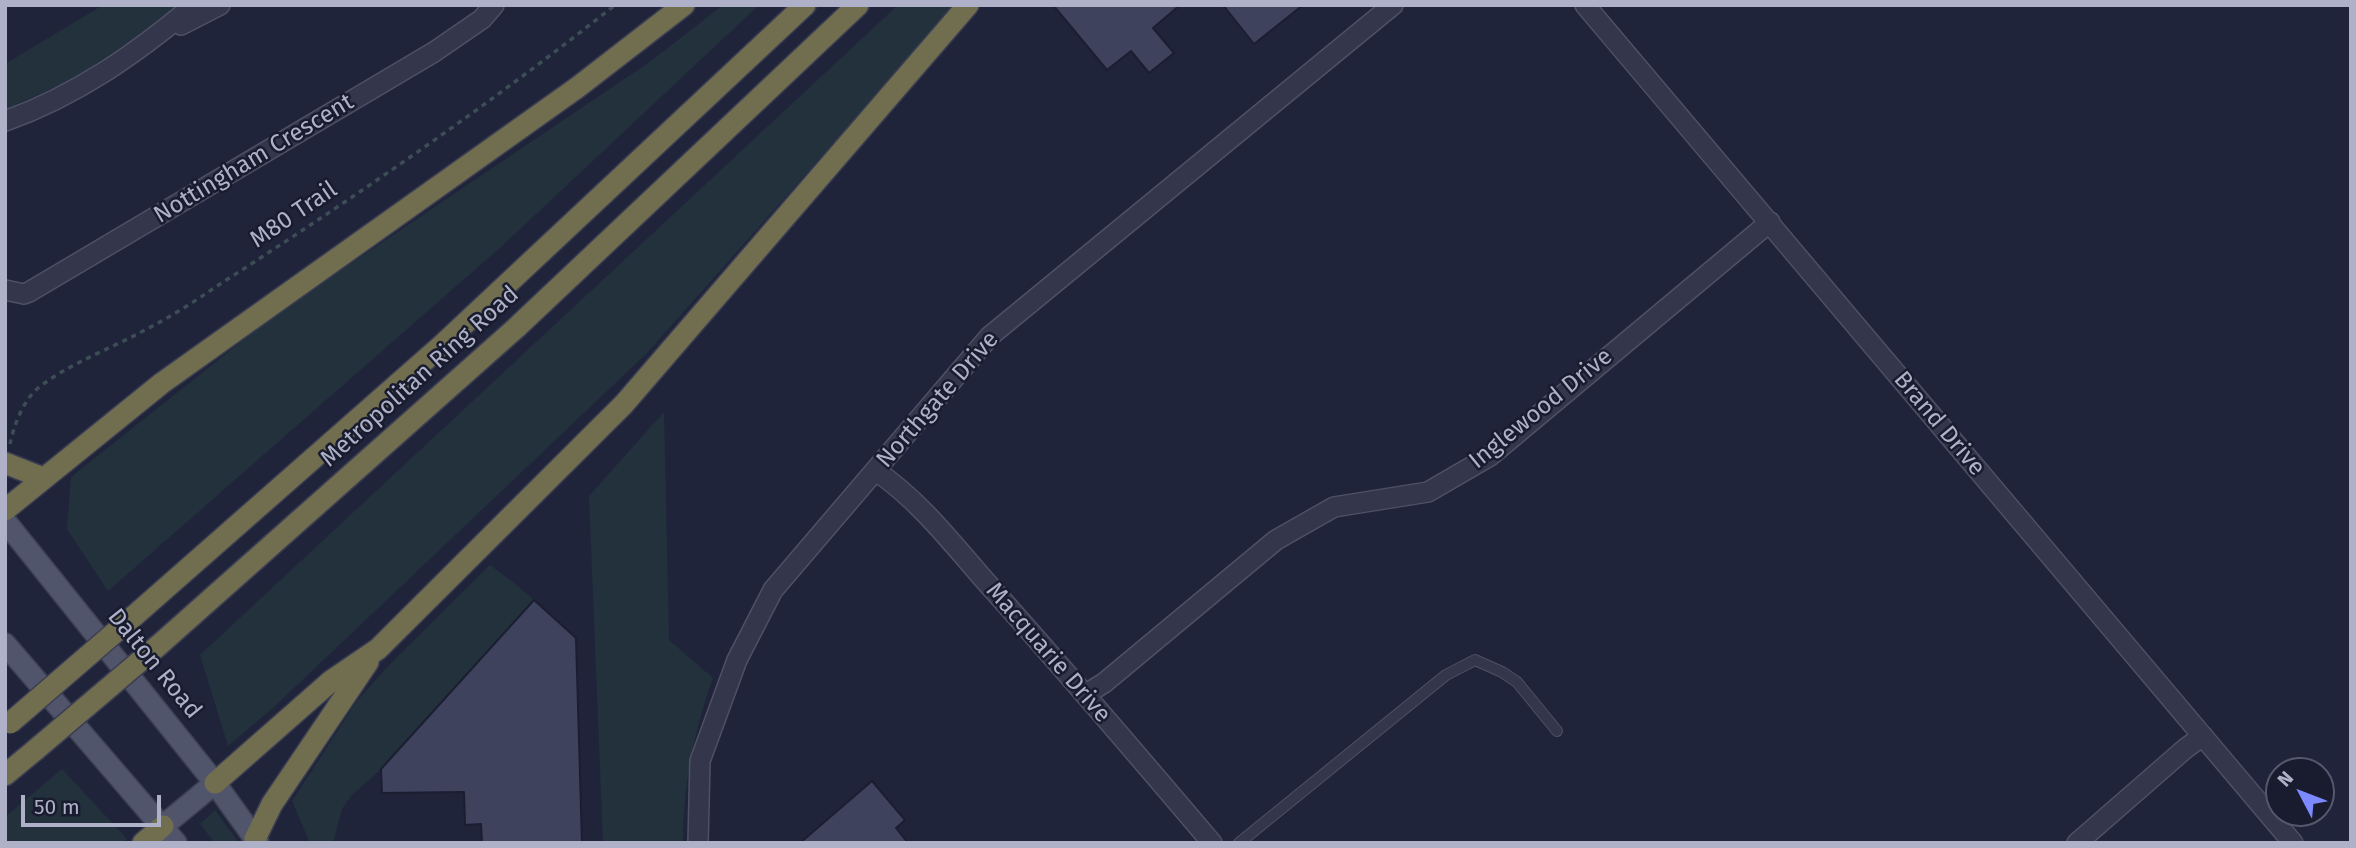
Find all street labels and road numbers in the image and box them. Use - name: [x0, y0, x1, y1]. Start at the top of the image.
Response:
- street label: Nottingham Crescent: [149, 88, 359, 230]
- street label: M80 Trail: [245, 175, 343, 255]
- street label: Metropolitan Ring Road: [315, 280, 525, 474]
- street label: Northgate Drive: [871, 326, 1005, 474]
- street label: Inglewood Drive: [1464, 342, 1618, 476]
- street label: Brand Drive: [1887, 366, 1991, 482]
- street label: Macquarie Drive: [979, 577, 1117, 729]
- street label: Dalton Road: [101, 603, 207, 725]

